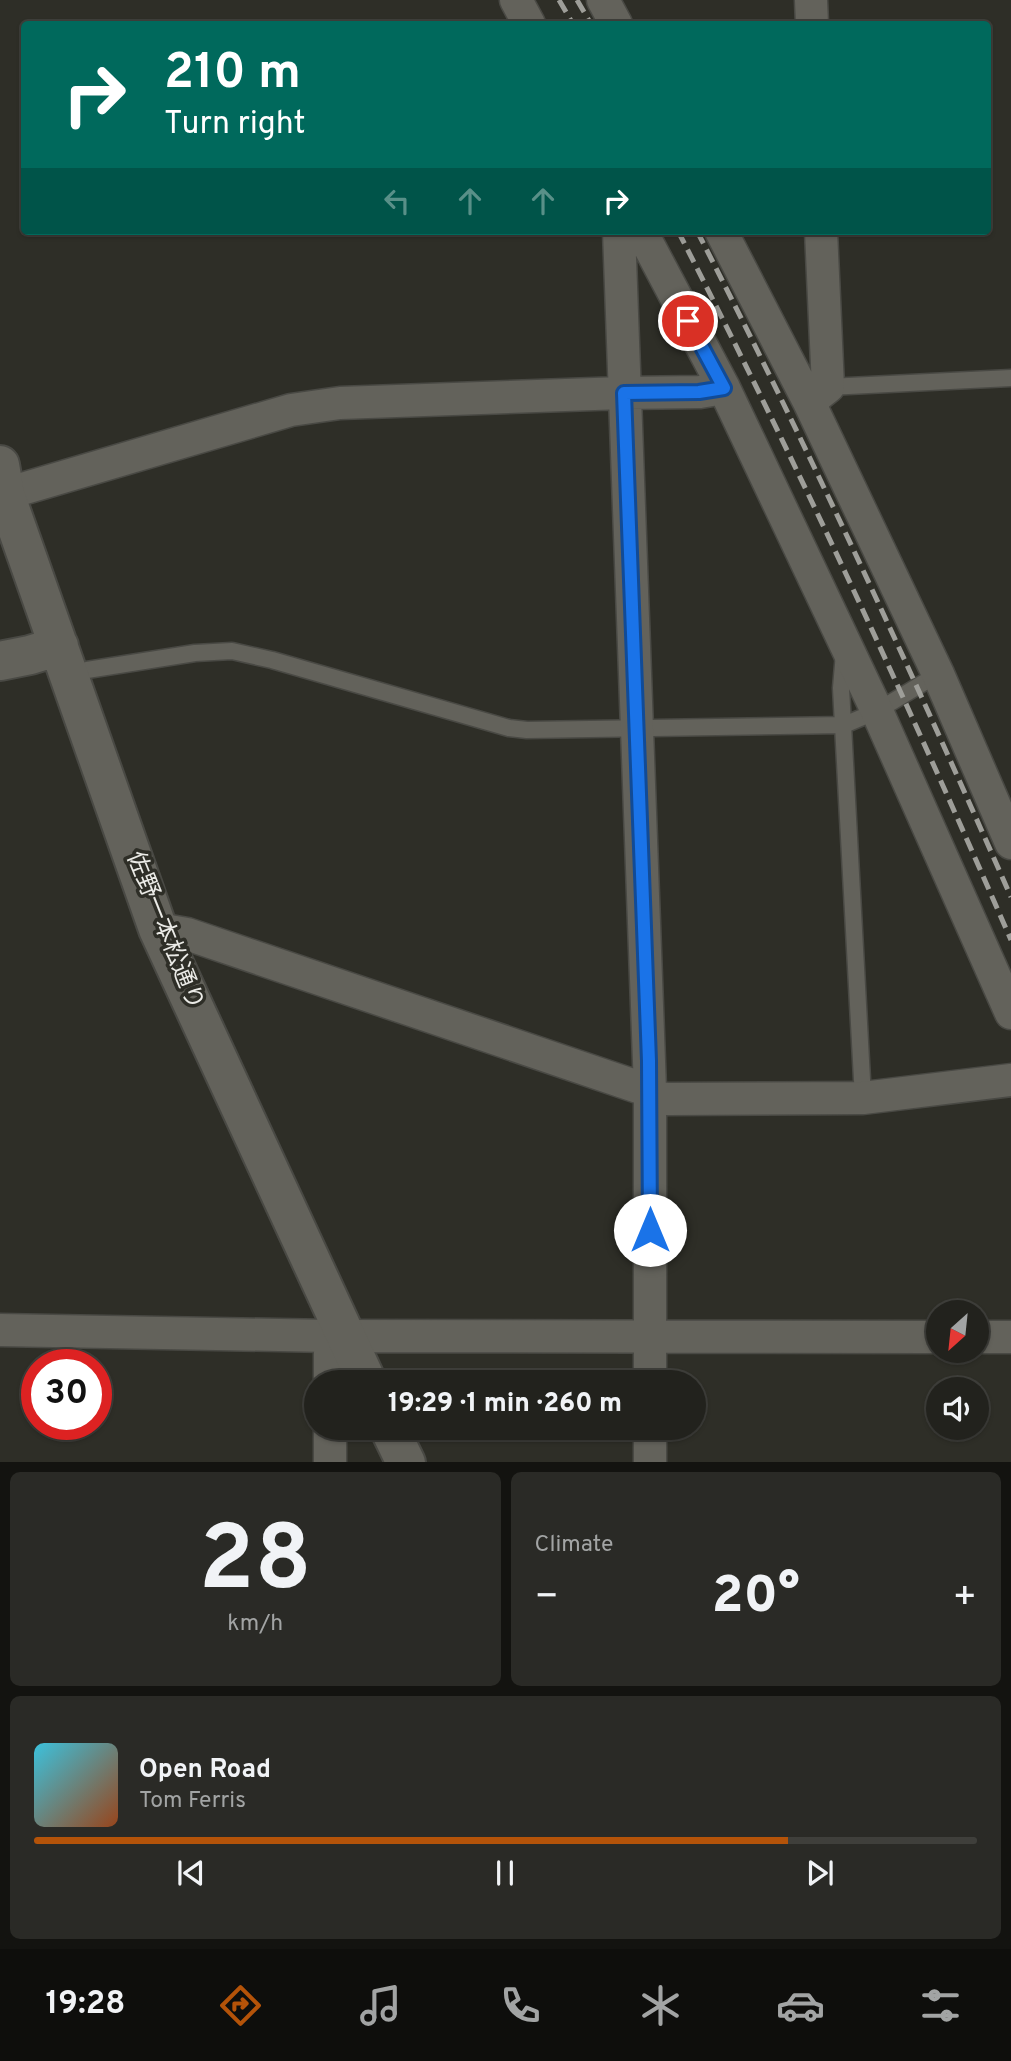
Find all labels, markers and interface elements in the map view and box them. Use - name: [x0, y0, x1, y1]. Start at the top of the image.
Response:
- text: 210 m: [164, 44, 301, 106]
- icon: right: [49, 49, 140, 140]
- text: Turn right: [164, 105, 306, 145]
- icon: left: [378, 182, 416, 220]
- icon: ahead: [451, 182, 489, 220]
- icon: ahead: [524, 182, 562, 220]
- icon: right: [597, 182, 635, 220]
- pin: [658, 291, 718, 351]
- icon: arrive: [669, 302, 707, 340]
- street label: 佐野一本松通り: [119, 847, 209, 1015]
- position arrow: [613, 1193, 687, 1267]
- north arrow: [926, 1300, 989, 1363]
- map controls: [926, 1300, 989, 1440]
- speed limit sign: 30: [21, 1349, 112, 1440]
- button: sound: [926, 1377, 989, 1440]
- text: 19:29 · 1 min · 260 m: [388, 1388, 622, 1421]
- text: 28: [199, 1507, 312, 1622]
- text: Climate: [535, 1531, 613, 1560]
- text: 20°: [712, 1565, 800, 1631]
- text: −: [535, 1574, 559, 1623]
- text: +: [952, 1574, 977, 1623]
- text: km/h: [227, 1610, 283, 1639]
- text: Open Road: [139, 1754, 271, 1787]
- text: Tom Ferris: [139, 1787, 246, 1816]
- icon: previous: [172, 1854, 210, 1892]
- icon: pause: [486, 1854, 524, 1892]
- icon: next: [801, 1854, 839, 1892]
- icon: directions: [216, 1981, 265, 2030]
- icon: music: [356, 1981, 405, 2030]
- icon: phone: [496, 1981, 545, 2030]
- icon: climate: [636, 1981, 685, 2030]
- icon: car: [776, 1981, 825, 2030]
- icon: filters: [916, 1981, 965, 2030]
- text: 19:28: [46, 1985, 125, 2025]

